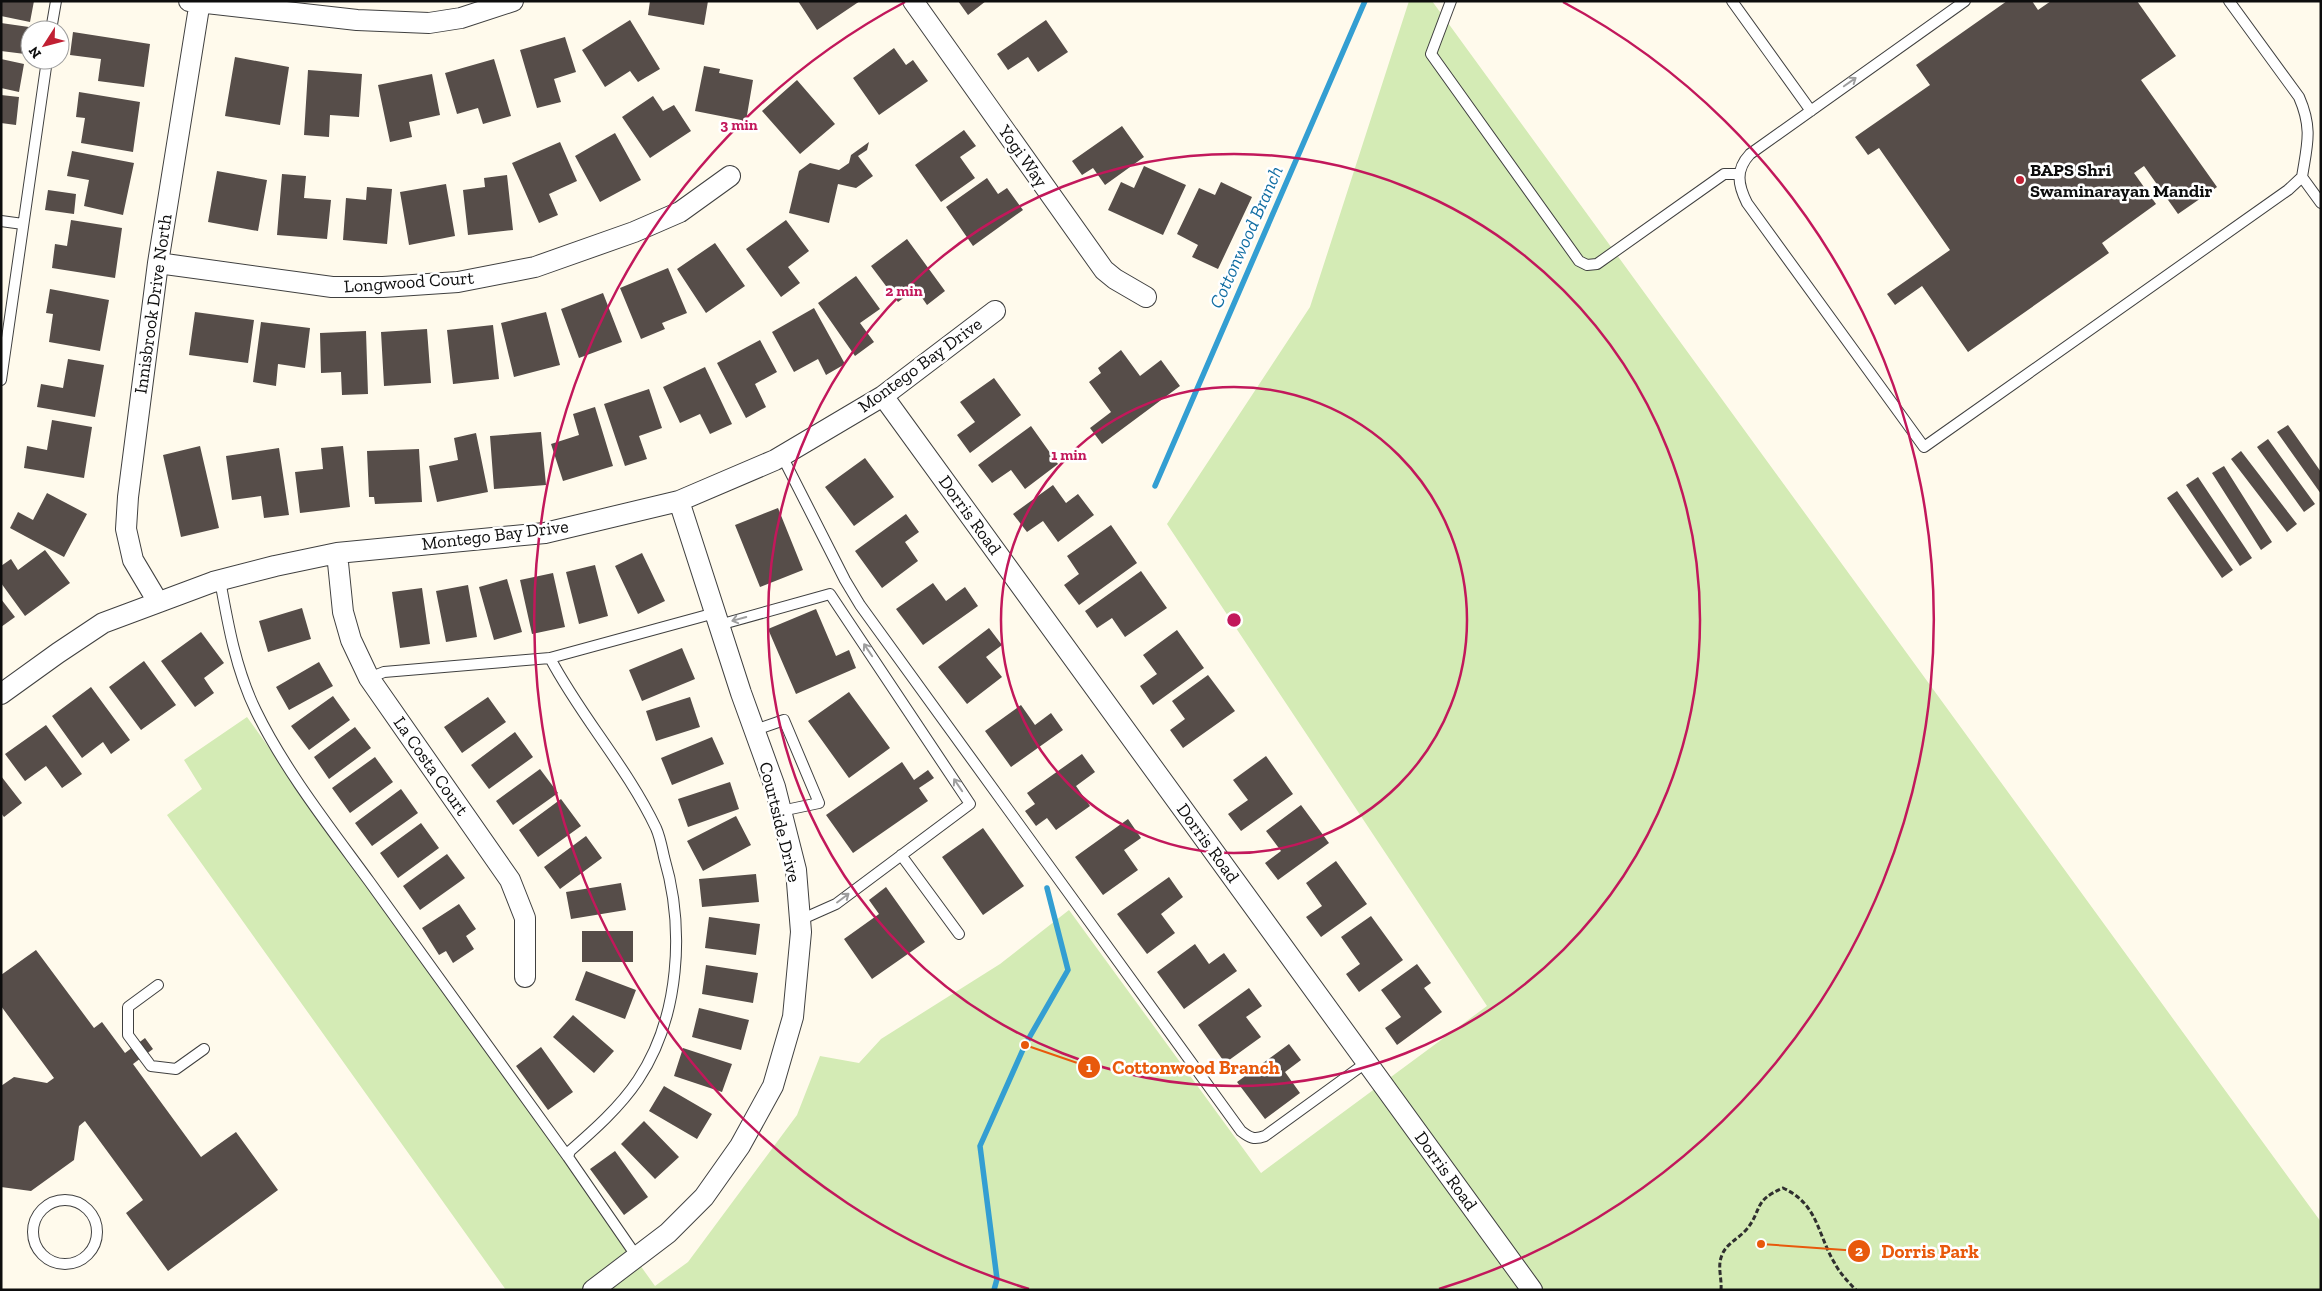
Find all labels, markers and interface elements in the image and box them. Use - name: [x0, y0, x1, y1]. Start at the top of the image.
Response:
- north arrow: [20, 20, 70, 70]
- text: N: [25, 43, 45, 62]
- one-way arrow: [1843, 77, 1857, 87]
- text: 3 min: [720, 116, 758, 134]
- street label: Yogi Way: [993, 120, 1053, 192]
- place label: BAPS Shri Swaminarayan Mandir: [2030, 159, 2213, 202]
- water label: Cottonwood Branch: [1204, 162, 1288, 312]
- marker: BAPS Shri Swaminarayan Mandir: [2014, 174, 2026, 186]
- street label: Innisbrook Drive North: [129, 213, 177, 395]
- street label: Longwood Court: [343, 266, 475, 298]
- text: 2 min: [885, 282, 923, 300]
- street label: Montego Bay Drive: [854, 313, 986, 417]
- text: 1 min: [1051, 446, 1087, 464]
- street label: Dorris Road: [934, 471, 1006, 559]
- street label: Montego Bay Drive: [420, 515, 570, 555]
- centre of rings: [1225, 611, 1243, 629]
- one-way arrow: [732, 615, 748, 624]
- one-way arrow: [863, 643, 873, 657]
- street label: La Costa Court: [389, 712, 473, 820]
- street label: Courtside Drive: [754, 760, 806, 884]
- one-way arrow: [953, 779, 963, 793]
- street label: Dorris Road: [1172, 799, 1244, 887]
- one-way arrow: [836, 893, 850, 903]
- callout: Cottonwood Branch: [1077, 1050, 1290, 1084]
- text: Cottonwood Branch: [1112, 1056, 1280, 1079]
- text: 1: [1086, 1058, 1092, 1076]
- street label: Dorris Road: [1410, 1127, 1482, 1215]
- callout: Dorris Park: [1846, 1234, 1989, 1268]
- text: Dorris Park: [1881, 1240, 1979, 1263]
- text: 2: [1855, 1242, 1863, 1260]

